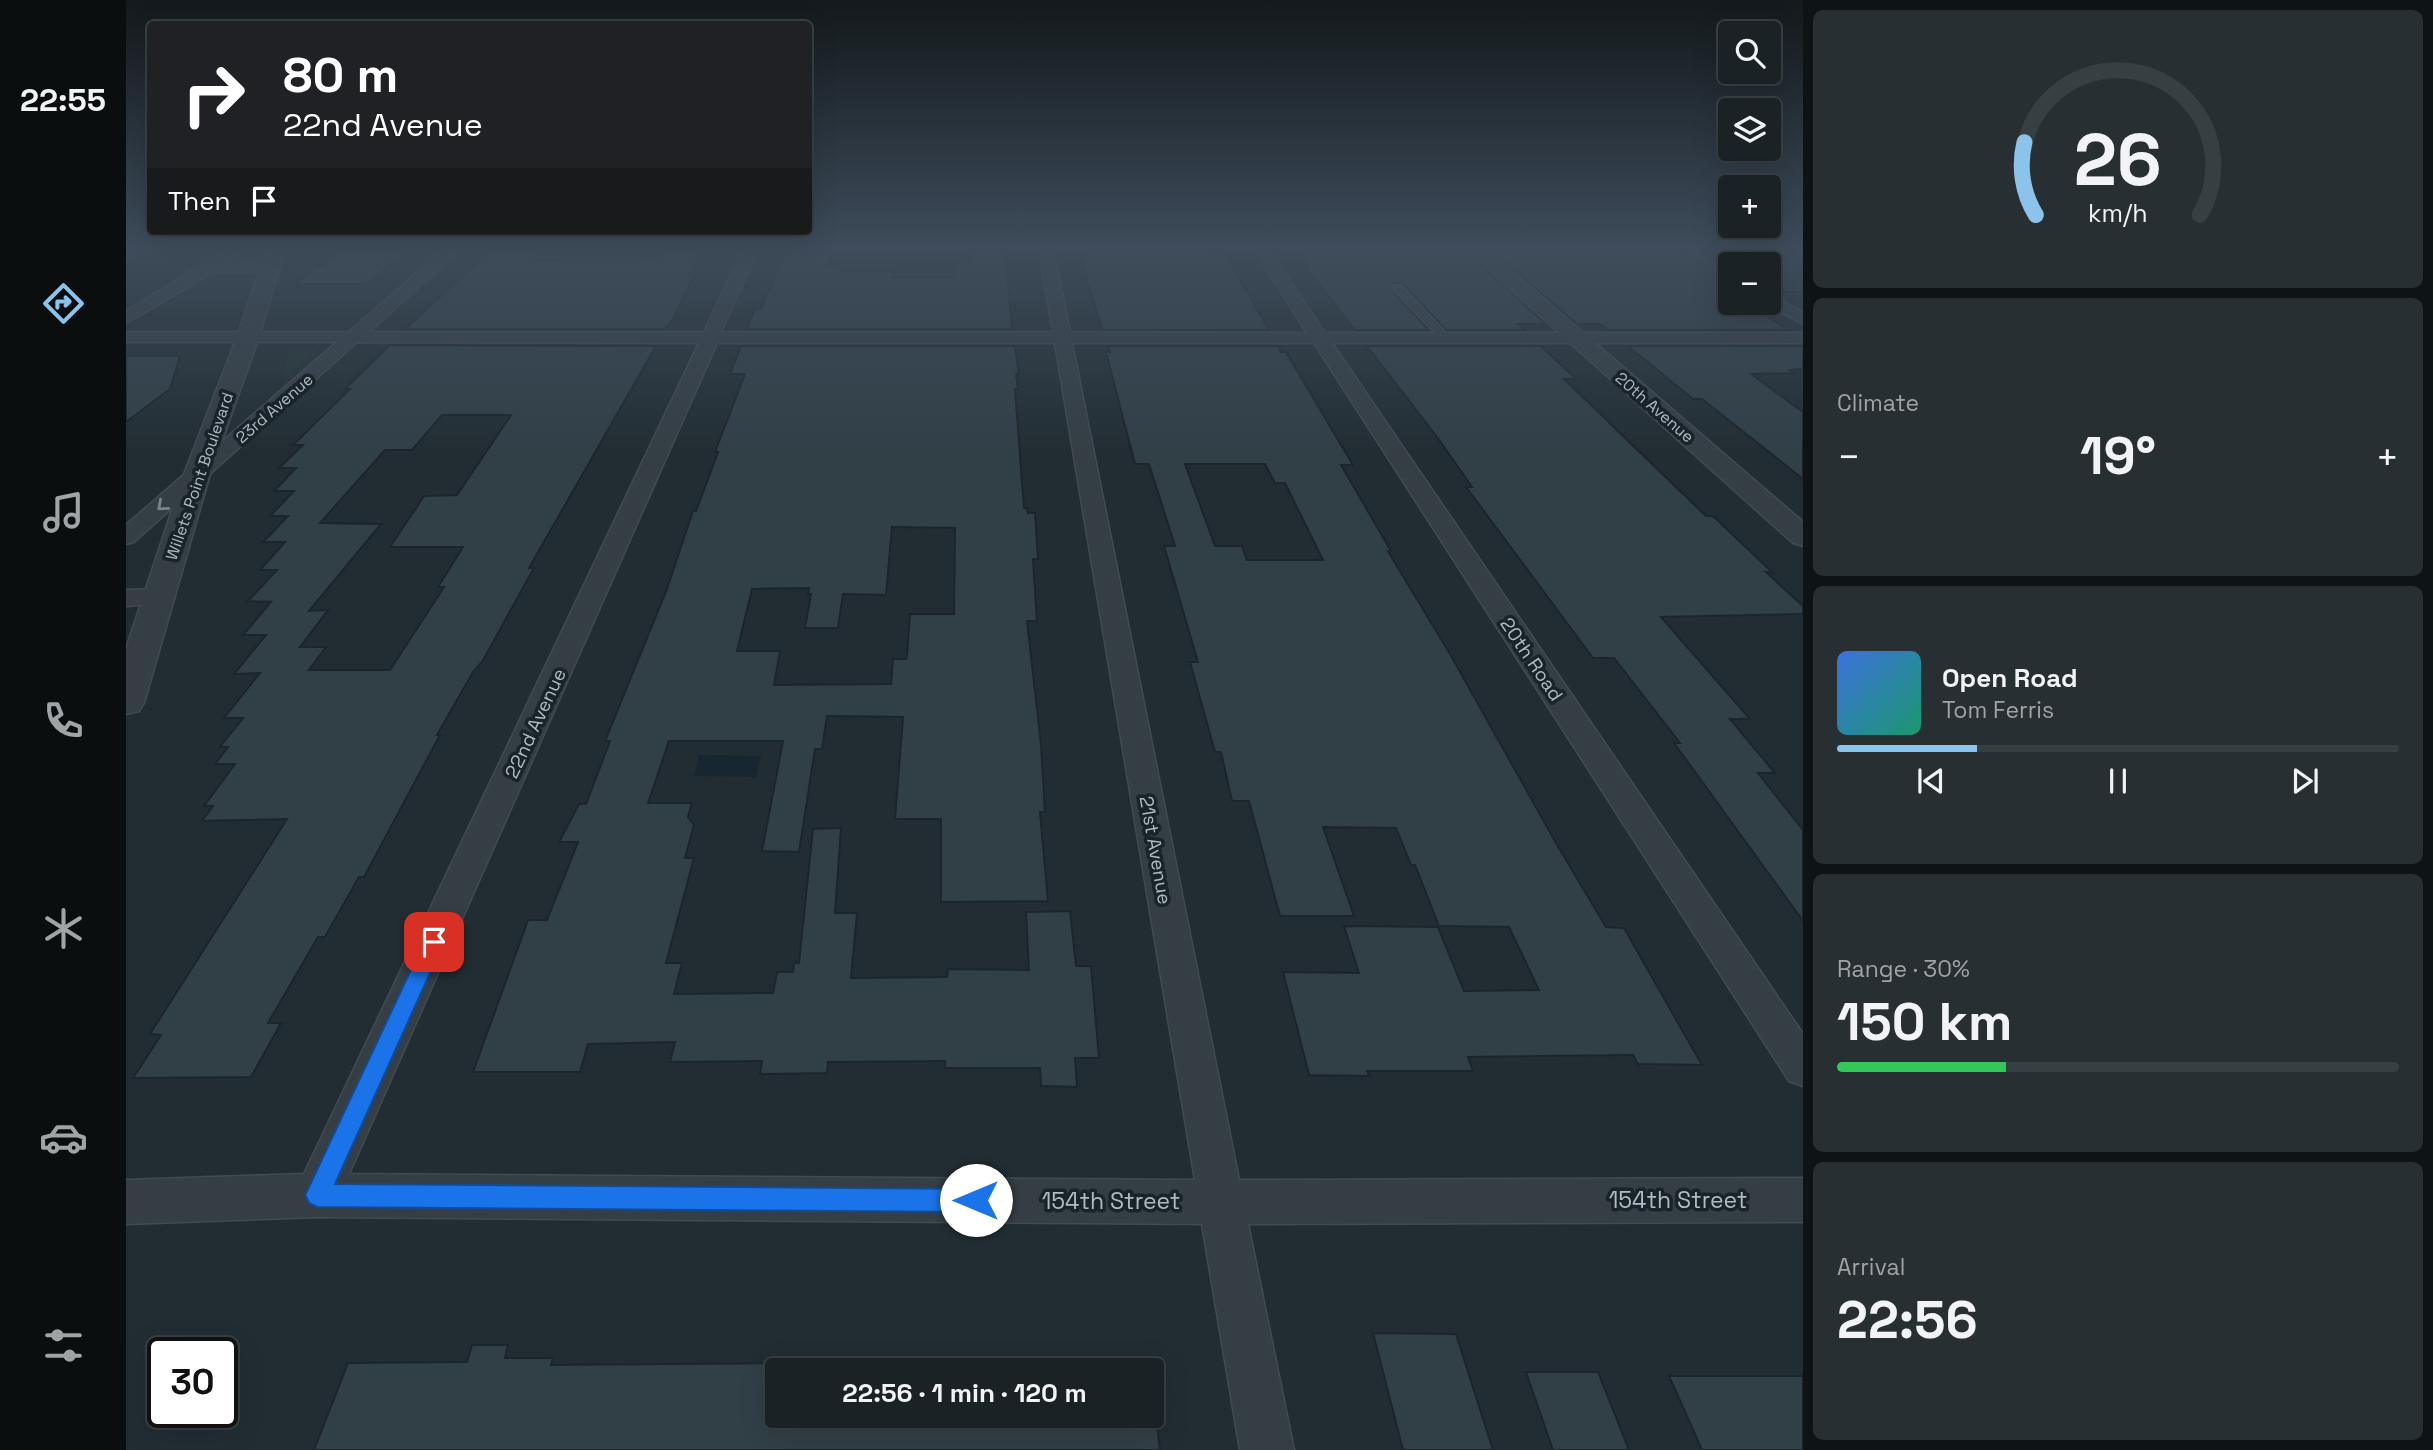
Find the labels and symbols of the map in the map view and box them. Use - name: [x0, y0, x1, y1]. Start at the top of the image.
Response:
- street label: 20th Avenue: [1611, 367, 1698, 447]
- street label: 23rd Avenue: [231, 369, 317, 448]
- street label: Willets Point Boulevard: [161, 390, 238, 563]
- one-way arrow: [157, 498, 170, 510]
- street label: 20th Road: [1495, 613, 1569, 706]
- street label: 22nd Avenue: [499, 664, 572, 782]
- street label: 21st Avenue: [1134, 794, 1177, 906]
- pin: [404, 912, 464, 972]
- position arrow: [939, 1163, 1013, 1237]
- street label: 154th Street: [1609, 1185, 1747, 1215]
- street label: 154th Street: [1042, 1186, 1180, 1216]
- speed limit sign: 30: [147, 1337, 238, 1428]

